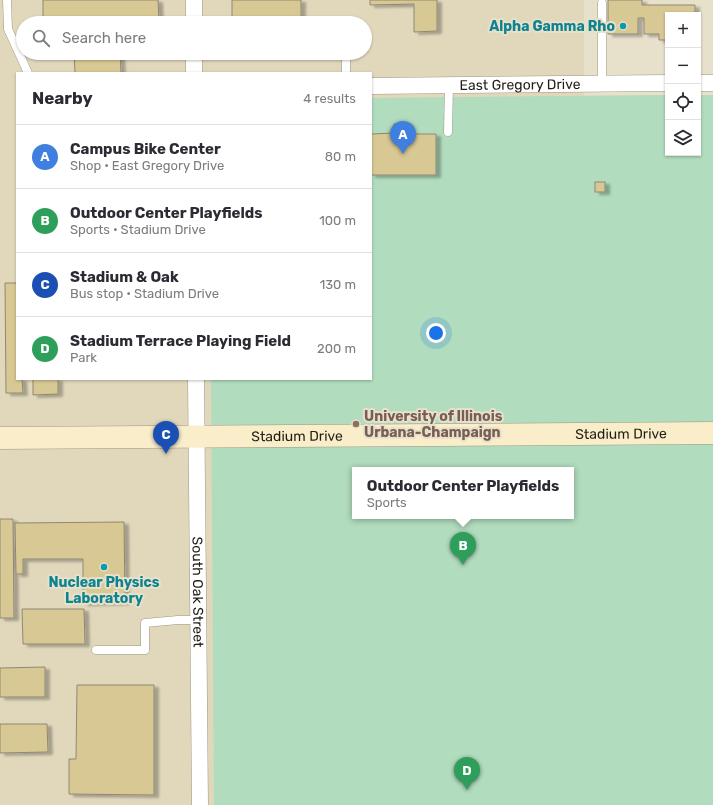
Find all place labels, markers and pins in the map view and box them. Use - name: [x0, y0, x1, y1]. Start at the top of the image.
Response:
- place label: Alpha Gamma Rho: [489, 18, 615, 35]
- marker: Alpha Gamma Rho: [618, 21, 628, 31]
- pin: A: [390, 121, 416, 154]
- place label: University of Illinois Urbana-Champaign: [364, 408, 503, 441]
- marker: University of Illinois Urbana-Champaign: [351, 419, 361, 429]
- pin: C: [153, 421, 179, 454]
- pin: B: [450, 532, 476, 565]
- marker: Nuclear Physics Laboratory: [99, 562, 109, 572]
- place label: Nuclear Physics Laboratory: [48, 574, 160, 607]
- pin: D: [454, 757, 480, 790]

